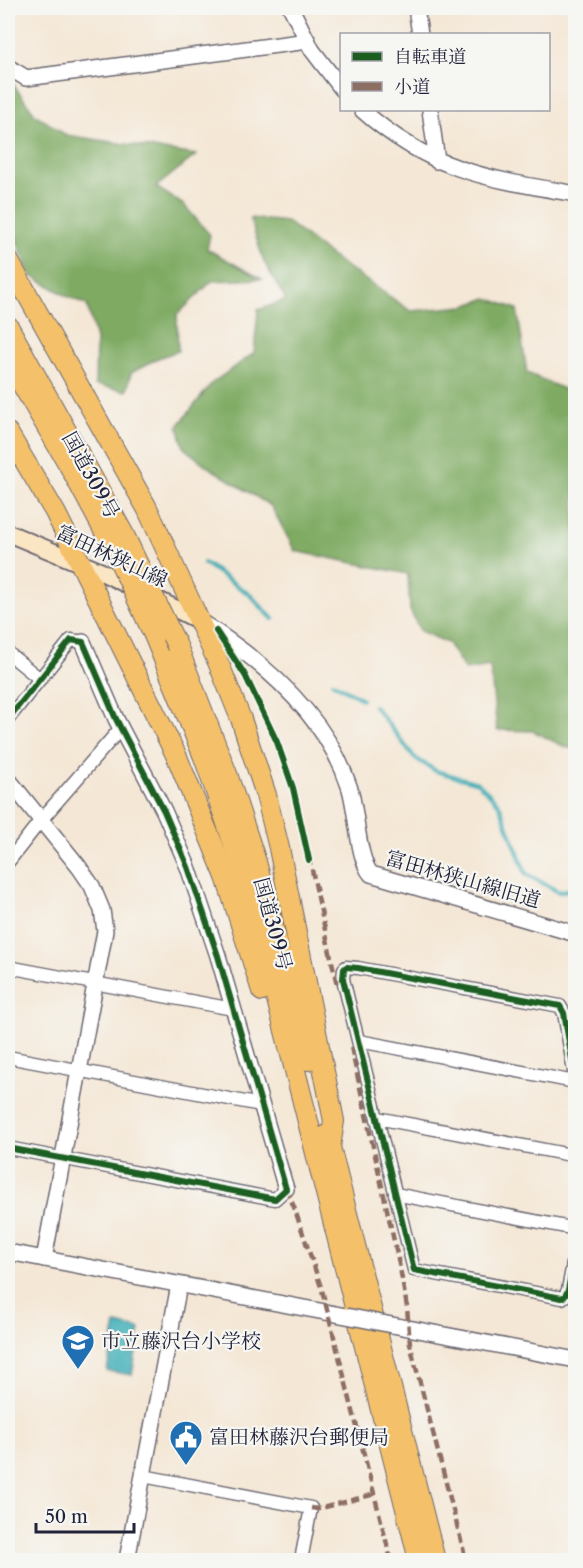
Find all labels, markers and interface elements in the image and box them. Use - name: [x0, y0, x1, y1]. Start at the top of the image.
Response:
- legend: [340, 33, 550, 111]
- text: 自転車道: [394, 46, 466, 68]
- text: 小道: [394, 76, 430, 98]
- street label: 国道309号: [57, 427, 125, 523]
- street label: 富田林狭山線: [53, 520, 171, 592]
- street label: 富田林狭山線旧道: [383, 845, 543, 913]
- street label: 国道309号: [249, 875, 297, 973]
- school or university icon: 市立藤沢台小学校: [60, 1323, 96, 1370]
- place label: 市立藤沢台小学校: [101, 1329, 261, 1353]
- public building icon: 富田林藤沢台郵便局: [168, 1419, 204, 1466]
- place label: 富田林藤沢台郵便局: [209, 1425, 389, 1449]
- scale bar: [36, 1496, 134, 1534]
- text: 50 m: [45, 1506, 88, 1528]

